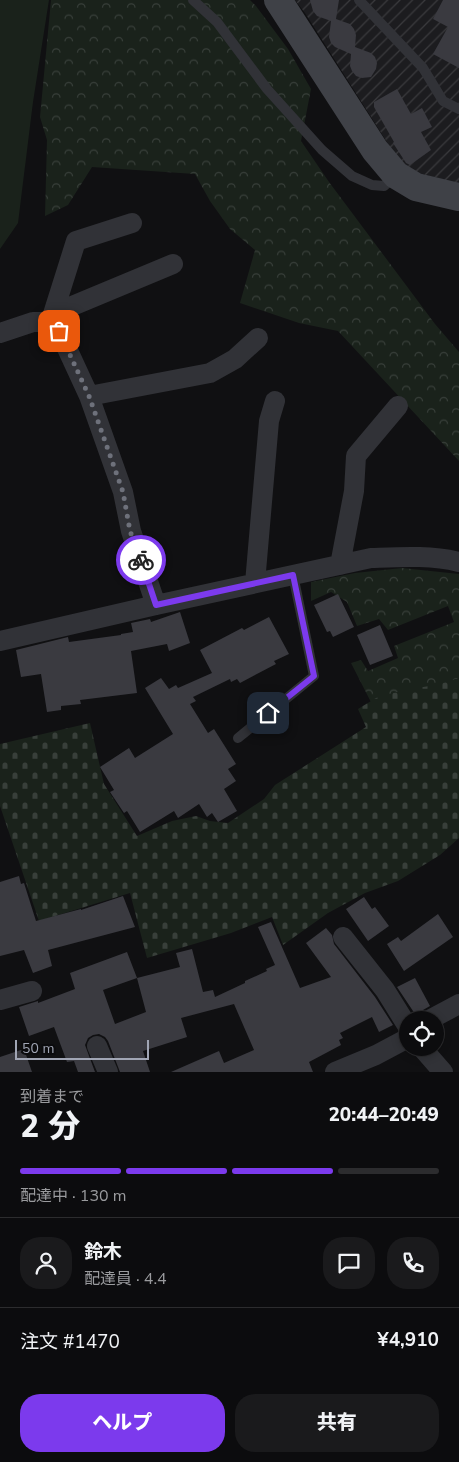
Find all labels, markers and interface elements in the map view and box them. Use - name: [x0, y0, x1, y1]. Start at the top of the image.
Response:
- pin: [38, 310, 80, 352]
- icon: bag: [45, 317, 73, 345]
- courier: [116, 535, 166, 585]
- icon: bike: [127, 546, 155, 574]
- pin: [247, 692, 289, 734]
- icon: home: [254, 699, 282, 727]
- map controls: [399, 1011, 444, 1056]
- button: locate: [399, 1011, 444, 1056]
- scale bar: [15, 1037, 149, 1060]
- text: 50 m: [22, 1039, 54, 1058]
- text: 到着まで: [20, 1086, 84, 1108]
- text: 20:44–20:49: [328, 1102, 439, 1128]
- text: 2 分: [20, 1105, 80, 1148]
- text: 配達中 · 130 m: [20, 1185, 126, 1207]
- button: person: [20, 1237, 72, 1289]
- button: chat: [323, 1237, 375, 1289]
- button: phone: [387, 1237, 439, 1289]
- text: 鈴木: [84, 1239, 122, 1265]
- text: 配達員 · 4.4: [84, 1268, 167, 1290]
- text: ¥4,910: [377, 1327, 439, 1353]
- text: 注文 #1470: [20, 1329, 120, 1355]
- button: ヘルプ: [20, 1394, 225, 1452]
- button: 共有: [235, 1394, 439, 1452]

